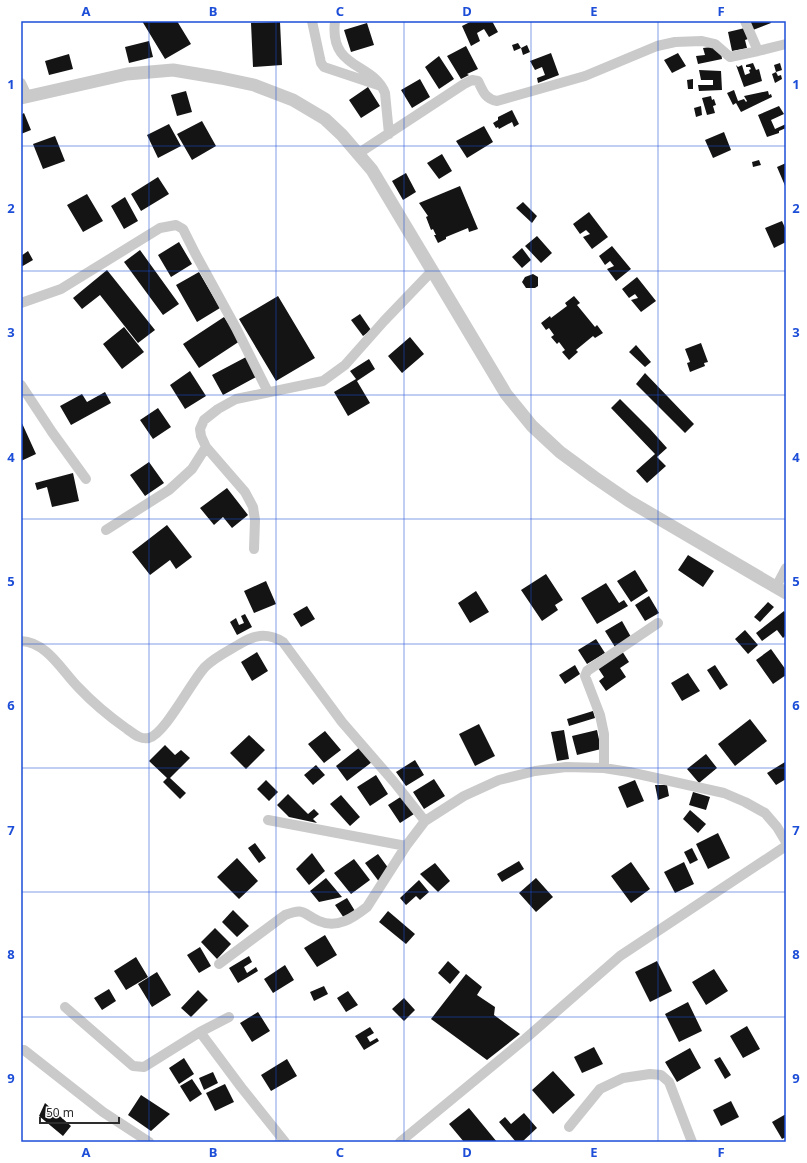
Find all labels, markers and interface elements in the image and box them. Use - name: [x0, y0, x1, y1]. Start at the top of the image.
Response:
- text: A: [82, 2, 91, 20]
- text: B: [209, 2, 217, 20]
- text: C: [336, 2, 344, 20]
- text: D: [462, 2, 472, 20]
- text: E: [590, 2, 598, 20]
- text: F: [717, 2, 725, 20]
- text: 1: [7, 75, 15, 93]
- text: 1: [792, 75, 800, 93]
- text: 2: [7, 199, 15, 217]
- text: 2: [792, 199, 800, 217]
- text: 3: [7, 323, 15, 341]
- text: 3: [792, 323, 800, 341]
- text: 4: [7, 448, 15, 466]
- text: 4: [792, 448, 800, 466]
- text: 5: [7, 572, 15, 590]
- text: 5: [792, 572, 800, 590]
- text: 6: [7, 696, 15, 714]
- text: 6: [792, 696, 800, 714]
- text: 7: [7, 821, 15, 839]
- text: 7: [792, 821, 800, 839]
- text: 8: [7, 945, 15, 963]
- text: 8: [792, 945, 800, 963]
- text: 9: [7, 1069, 15, 1087]
- text: 9: [792, 1069, 800, 1087]
- scale bar: [40, 1099, 119, 1125]
- text: 50 m: [46, 1104, 74, 1121]
- text: A: [82, 1143, 91, 1161]
- text: B: [209, 1143, 217, 1161]
- text: C: [336, 1143, 344, 1161]
- text: D: [462, 1143, 472, 1161]
- text: E: [590, 1143, 598, 1161]
- text: F: [717, 1143, 725, 1161]

